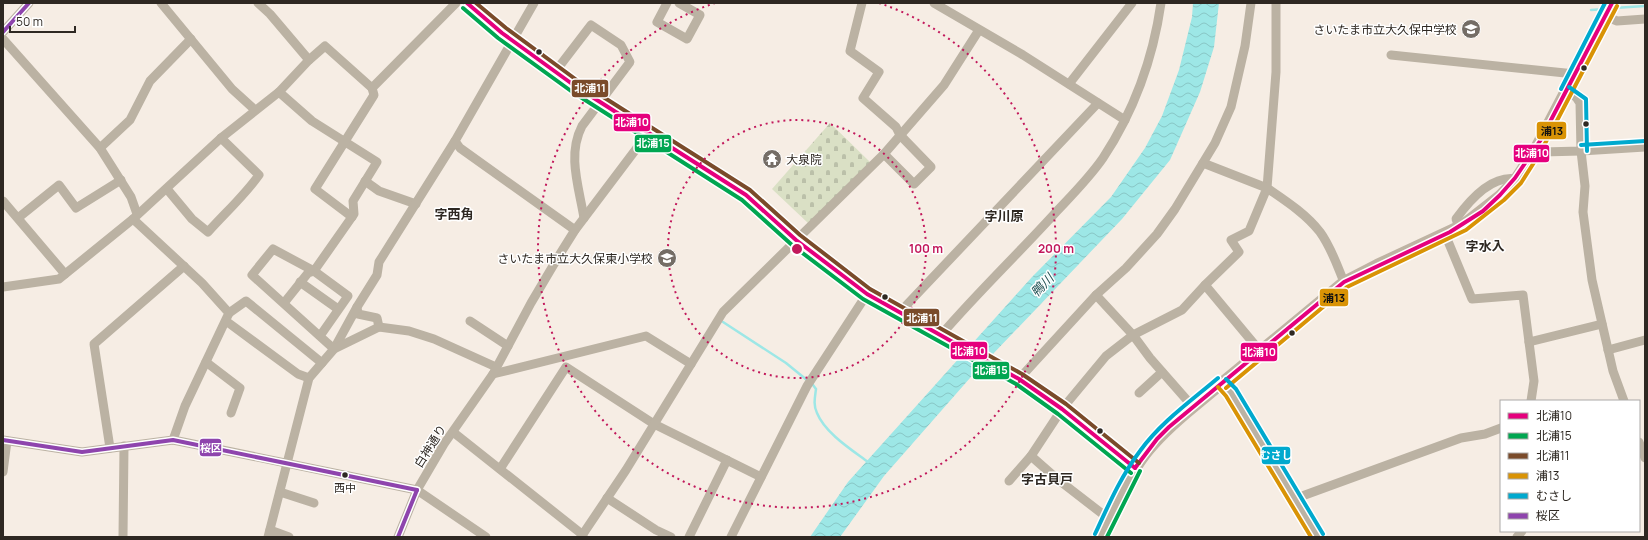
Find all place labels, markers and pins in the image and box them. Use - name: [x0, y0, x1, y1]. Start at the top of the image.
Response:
- school or university icon: さいたま市立大久保中学校: [1460, 18, 1482, 40]
- place label: さいたま市立大久保中学校: [1313, 21, 1457, 38]
- unlabelled marker: [534, 47, 544, 57]
- unlabelled marker: [1579, 63, 1589, 73]
- unlabelled marker: [1581, 119, 1591, 129]
- temple icon: 大泉院: [761, 148, 783, 170]
- place label: 大泉院: [786, 151, 822, 168]
- centre of rings: [790, 242, 804, 256]
- school or university icon: さいたま市立大久保東小学校: [656, 247, 678, 269]
- place label: さいたま市立大久保東小学校: [497, 250, 653, 267]
- unlabelled marker: [880, 292, 890, 302]
- unlabelled marker: [1287, 328, 1297, 338]
- unlabelled marker: [1095, 426, 1105, 436]
- marker: 西中: [340, 470, 350, 480]
- place label: 西中: [334, 480, 356, 495]

